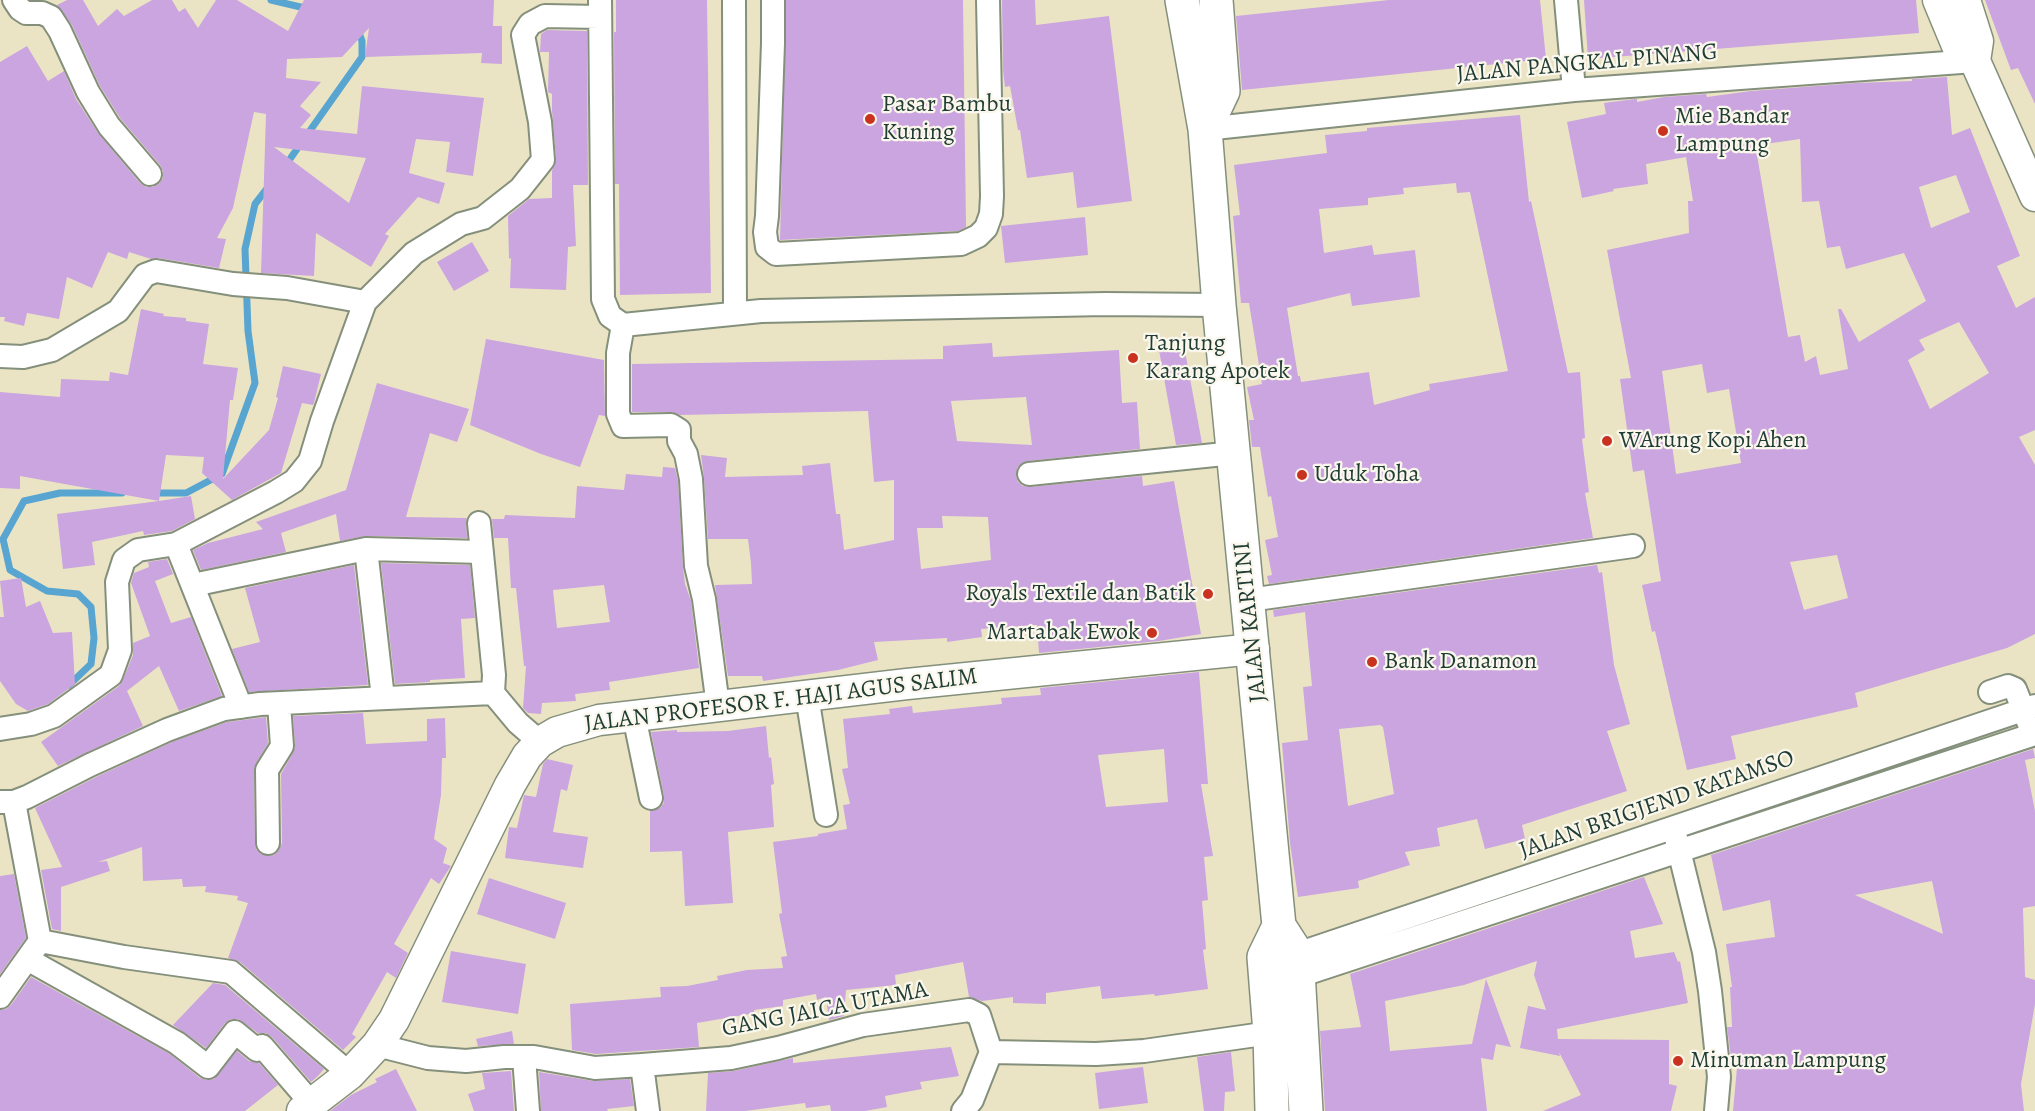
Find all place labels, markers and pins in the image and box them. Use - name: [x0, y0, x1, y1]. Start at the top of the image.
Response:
- place label: Pasar Bambu Kuning: [882, 91, 1011, 147]
- place label: Mie Bandar Lampung: [1675, 103, 1789, 159]
- marker: Pasar Bambu Kuning: [863, 112, 877, 126]
- marker: Mie Bandar Lampung: [1656, 124, 1670, 138]
- place label: Tanjung Karang Apotek: [1145, 330, 1290, 386]
- marker: Tanjung Karang Apotek: [1126, 351, 1140, 365]
- place label: WArung Kopi Ahen: [1619, 427, 1807, 455]
- marker: WArung Kopi Ahen: [1600, 434, 1614, 448]
- place label: Uduk Toha: [1314, 461, 1420, 489]
- marker: Uduk Toha: [1295, 468, 1309, 482]
- place label: Royals Textile dan Batik: [965, 580, 1196, 608]
- marker: Royals Textile dan Batik: [1201, 587, 1215, 601]
- place label: Martabak Ewok: [986, 619, 1140, 647]
- marker: Martabak Ewok: [1145, 626, 1159, 640]
- place label: Bank Danamon: [1384, 648, 1537, 676]
- marker: Bank Danamon: [1365, 655, 1379, 669]
- place label: Minuman Lampung: [1690, 1047, 1886, 1075]
- marker: Minuman Lampung: [1671, 1054, 1685, 1068]

